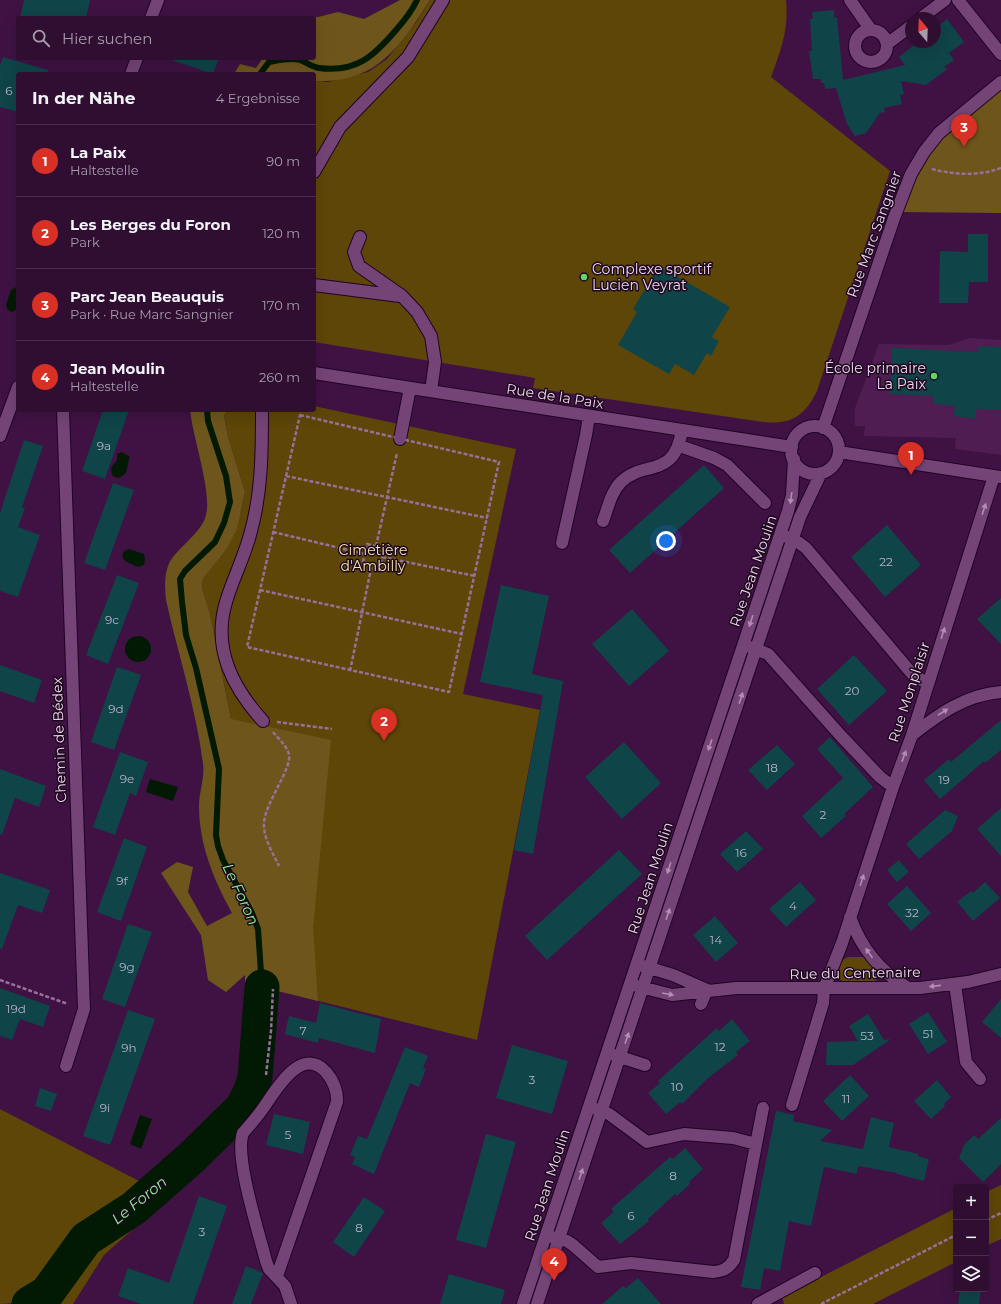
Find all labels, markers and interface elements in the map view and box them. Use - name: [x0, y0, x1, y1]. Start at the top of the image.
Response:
- north arrow: [905, 12, 941, 48]
- search box: [16, 16, 316, 60]
- icon: search: [30, 27, 52, 49]
- text: Hier suchen: [62, 29, 152, 48]
- house number: 6: [5, 83, 13, 98]
- text: In der Nähe: [32, 88, 136, 108]
- text: 4 Ergebnisse: [216, 90, 300, 106]
- pin: 3: [951, 114, 977, 147]
- text: La Paix: [70, 143, 126, 162]
- text: 1: [42, 153, 48, 169]
- text: 90 m: [266, 153, 300, 169]
- text: Haltestelle: [70, 162, 139, 178]
- street label: Rue Marc Sangnier: [843, 168, 905, 300]
- text: Les Berges du Foron: [70, 215, 231, 234]
- text: 2: [41, 225, 49, 241]
- text: 120 m: [262, 225, 300, 241]
- text: Park: [70, 234, 100, 250]
- place label: Complexe sportif Lucien Veyrat: [592, 260, 712, 294]
- marker: Complexe sportif Lucien Veyrat: [579, 272, 589, 282]
- text: Parc Jean Beauquis: [70, 287, 224, 306]
- text: 3: [41, 297, 49, 313]
- text: 170 m: [262, 297, 300, 313]
- text: Park · Rue Marc Sangnier: [70, 306, 234, 322]
- text: Jean Moulin: [70, 359, 165, 378]
- place label: École primaire La Paix: [825, 359, 927, 393]
- text: 4: [41, 369, 49, 385]
- text: 260 m: [259, 369, 300, 385]
- marker: École primaire La Paix: [929, 371, 939, 381]
- text: Haltestelle: [70, 378, 139, 394]
- street label: Rue de la Paix: [505, 379, 605, 413]
- house number: 9a: [97, 438, 111, 453]
- pin: 1: [898, 442, 924, 475]
- one-way arrow: [788, 492, 794, 504]
- one-way arrow: [981, 503, 987, 515]
- street label: Rue Jean Moulin: [725, 513, 781, 629]
- your location: [656, 531, 676, 551]
- park label: Cimetière d'Ambilly: [339, 541, 407, 575]
- house number: 22: [879, 554, 893, 569]
- house number: 9c: [105, 612, 119, 627]
- one-way arrow: [748, 616, 754, 628]
- one-way arrow: [941, 626, 947, 638]
- street label: Rue Monplaisir: [884, 639, 934, 745]
- street label: Chemin de Bédex: [48, 676, 70, 803]
- house number: 20: [845, 683, 859, 698]
- one-way arrow: [738, 692, 744, 704]
- house number: 9d: [108, 701, 124, 716]
- pin: 2: [371, 708, 397, 741]
- one-way arrow: [937, 709, 949, 716]
- one-way arrow: [707, 739, 713, 751]
- one-way arrow: [901, 750, 907, 762]
- house number: 18: [766, 760, 778, 775]
- house number: 9e: [120, 771, 134, 786]
- house number: 19: [938, 772, 950, 787]
- house number: 2: [820, 807, 827, 822]
- street label: Rue Jean Moulin: [623, 820, 677, 936]
- house number: 16: [735, 845, 747, 860]
- water label: Le Foron: [219, 860, 263, 928]
- one-way arrow: [666, 862, 672, 874]
- house number: 9f: [116, 873, 129, 888]
- one-way arrow: [860, 873, 866, 885]
- house number: 4: [789, 898, 797, 913]
- house number: 32: [905, 905, 919, 920]
- one-way arrow: [665, 908, 671, 920]
- house number: 14: [710, 932, 722, 947]
- one-way arrow: [864, 948, 873, 959]
- house number: 9g: [119, 959, 135, 974]
- street label: Rue du Centenaire: [789, 963, 921, 983]
- one-way arrow: [929, 983, 941, 990]
- one-way arrow: [662, 991, 674, 997]
- house number: 19d: [6, 1001, 26, 1016]
- house number: 7: [299, 1023, 307, 1038]
- house number: 51: [922, 1026, 934, 1041]
- house number: 53: [860, 1028, 874, 1043]
- one-way arrow: [624, 1031, 630, 1043]
- house number: 12: [714, 1039, 726, 1054]
- house number: 9h: [121, 1040, 137, 1055]
- house number: 3: [529, 1072, 536, 1087]
- house number: 10: [671, 1079, 683, 1094]
- house number: 11: [842, 1091, 850, 1106]
- house number: 9i: [100, 1100, 110, 1115]
- house number: 5: [285, 1127, 292, 1142]
- street label: Rue Jean Moulin: [520, 1127, 574, 1243]
- one-way arrow: [578, 1168, 584, 1180]
- house number: 8: [669, 1168, 677, 1183]
- water label: Le Foron: [107, 1172, 171, 1228]
- map controls: [953, 1184, 989, 1292]
- button: +: [953, 1184, 989, 1220]
- house number: 6: [627, 1208, 635, 1223]
- house number: 8: [355, 1220, 363, 1235]
- button: −: [953, 1220, 989, 1256]
- house number: 3: [199, 1224, 206, 1239]
- pin: 4: [541, 1248, 567, 1281]
- button: layers: [953, 1256, 989, 1292]

